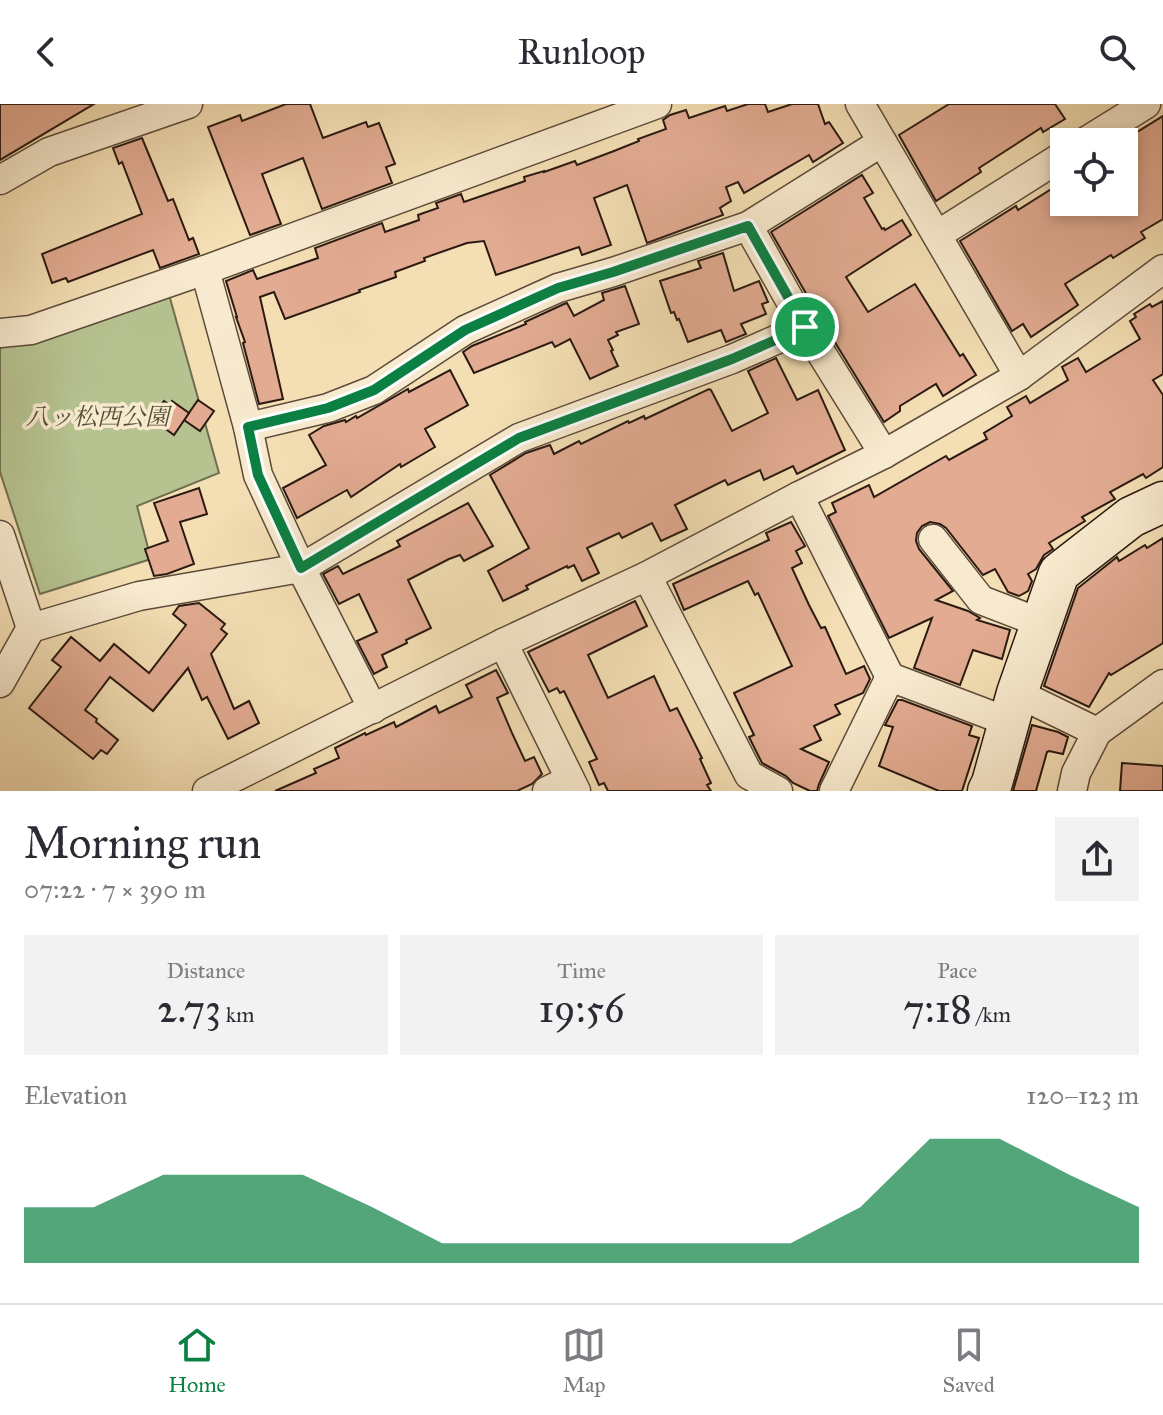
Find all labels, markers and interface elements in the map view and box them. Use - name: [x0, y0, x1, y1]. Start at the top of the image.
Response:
- icon: back: [24, 30, 68, 74]
- text: Runloop: [517, 30, 646, 74]
- icon: search: [1095, 30, 1139, 74]
- map controls: [1050, 128, 1138, 216]
- button: locate: [1050, 128, 1138, 216]
- pin: [771, 293, 839, 361]
- icon: arrive: [783, 305, 827, 349]
- park label: 八ッ松西公園: [25, 402, 173, 432]
- text: Morning run: [24, 816, 261, 870]
- button: share: [1055, 817, 1139, 901]
- text: 07:22 · 7 × 390 m: [24, 873, 206, 905]
- text: Distance: [166, 957, 245, 984]
- text: Time: [557, 957, 606, 984]
- text: Pace: [937, 957, 977, 984]
- text: 2.73: [157, 984, 221, 1033]
- text: 19:56: [538, 984, 625, 1033]
- text: 7:18: [903, 984, 972, 1033]
- text: km: [221, 1001, 254, 1028]
- text: /km: [972, 1001, 1011, 1028]
- text: Elevation: [24, 1079, 127, 1111]
- text: 120–123 m: [1026, 1079, 1139, 1111]
- tab: Home: [168, 1323, 226, 1398]
- tab: Map: [562, 1323, 606, 1398]
- tab: Saved: [943, 1323, 995, 1398]

